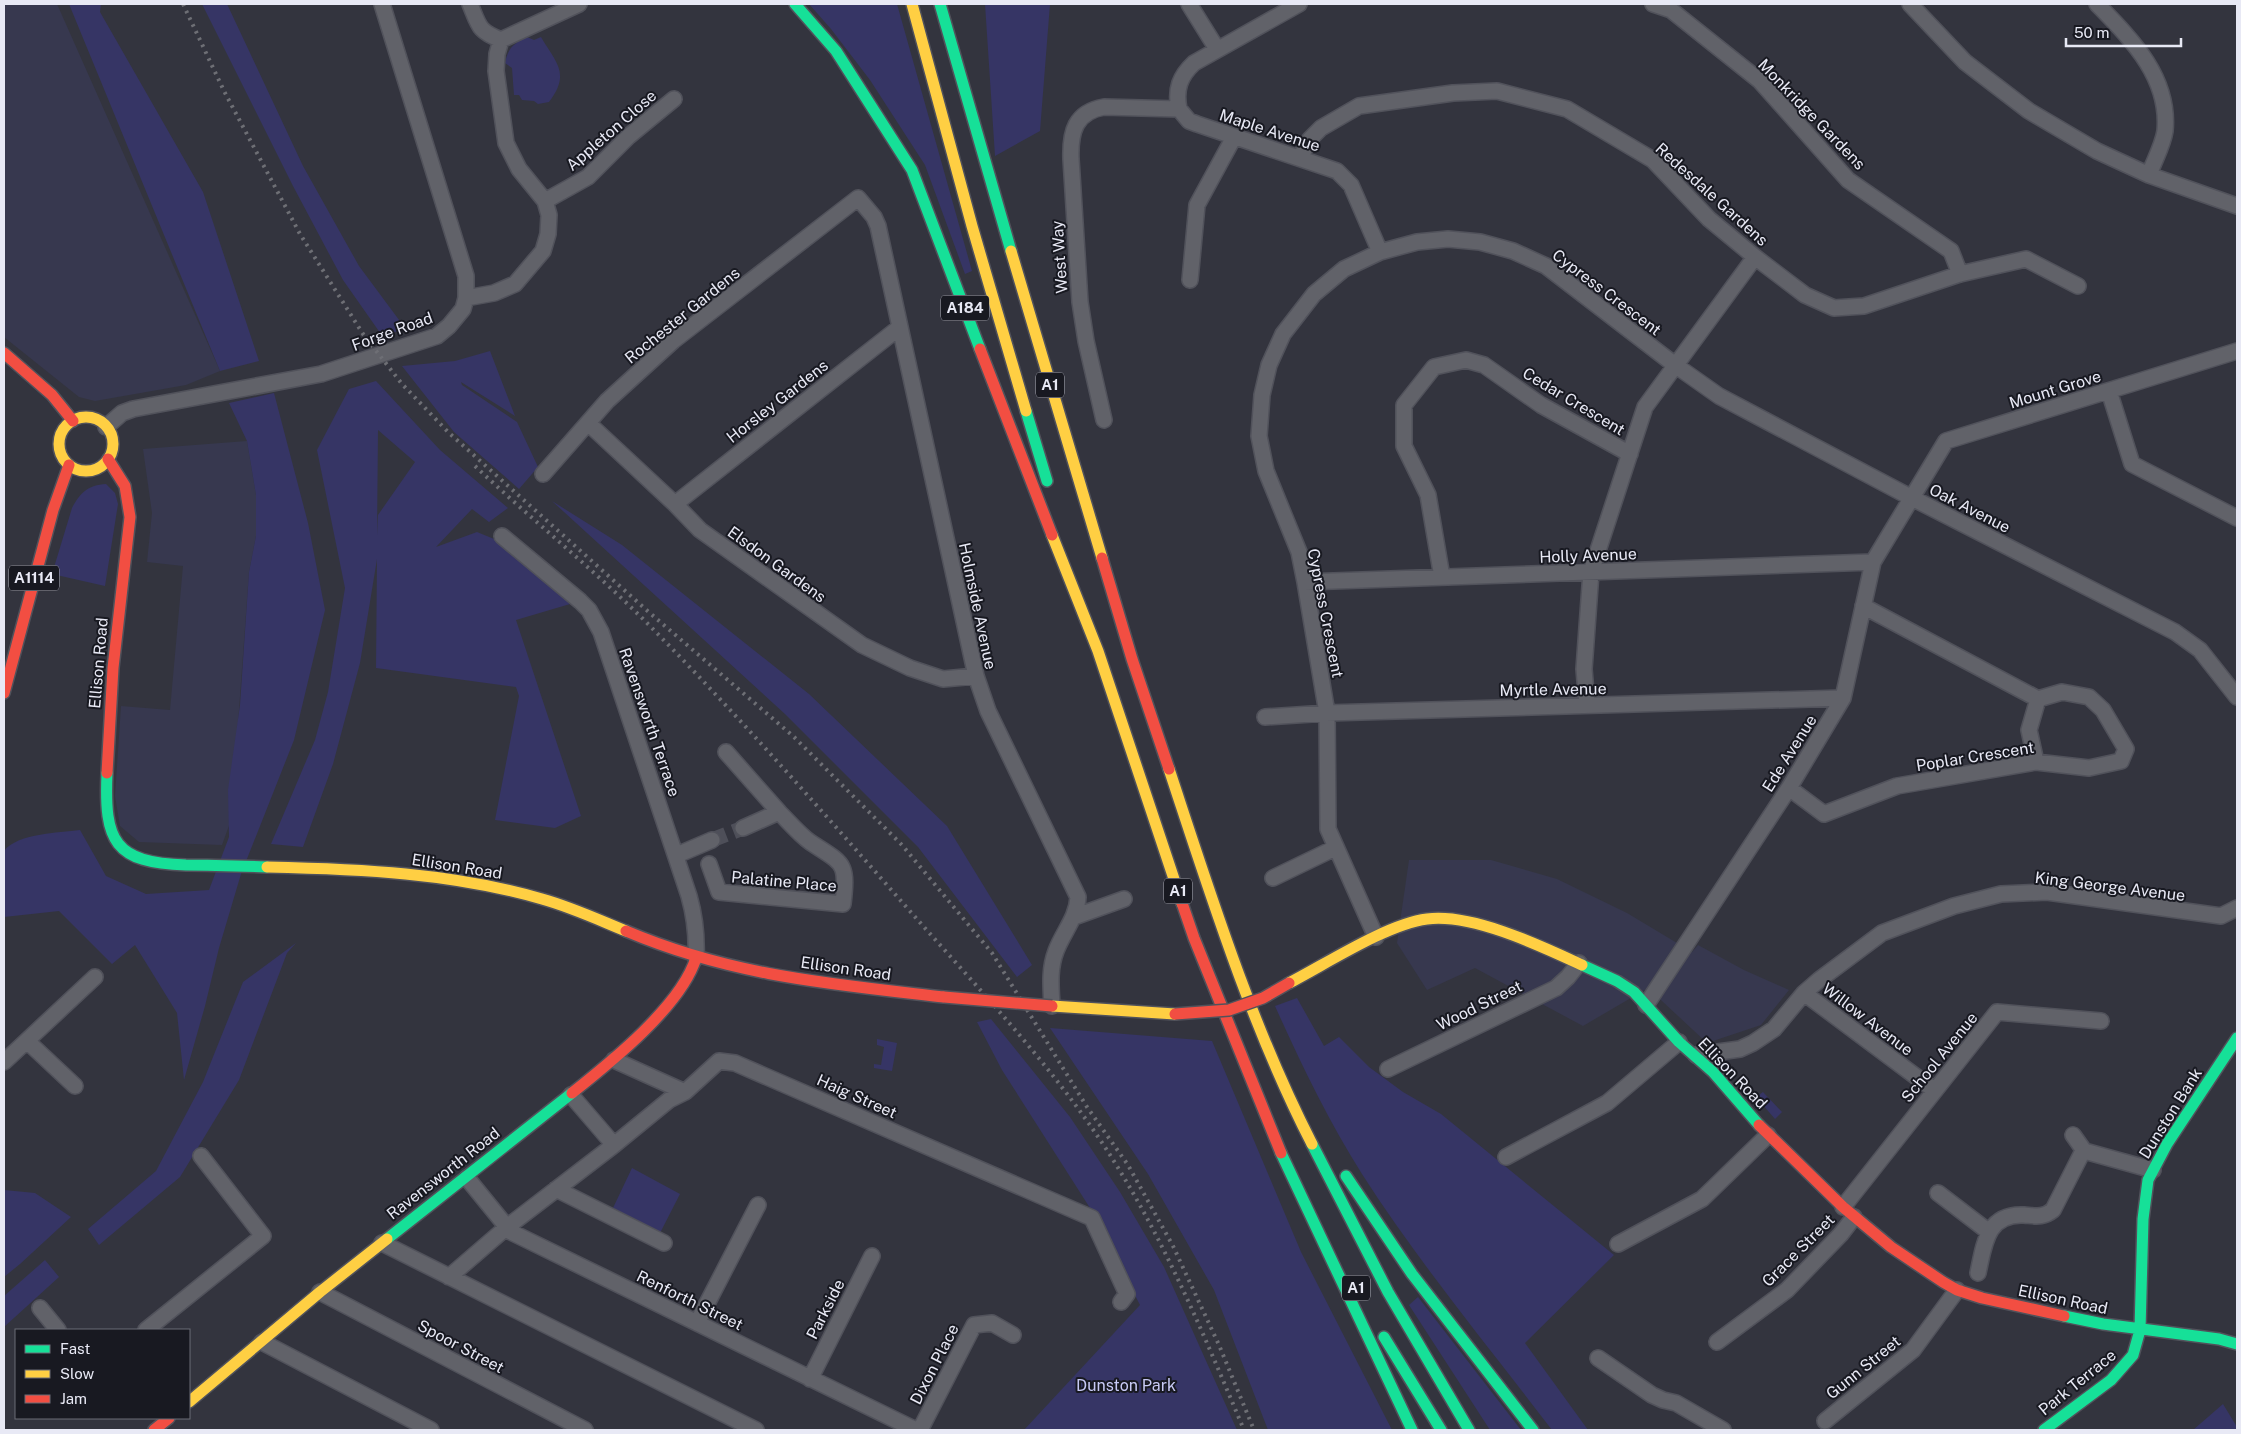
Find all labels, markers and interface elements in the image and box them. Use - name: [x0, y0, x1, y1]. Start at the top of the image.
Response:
- scale bar: [2066, 15, 2181, 47]
- text: 50 m: [2074, 24, 2109, 41]
- street label: Monkridge Gardens: [1754, 55, 1869, 174]
- street label: Appleton Close: [562, 86, 660, 175]
- street label: Maple Avenue: [1217, 105, 1323, 156]
- street label: Redesdale Gardens: [1652, 139, 1772, 250]
- street label: West Way: [1047, 220, 1072, 294]
- street label: Cypress Crescent: [1549, 245, 1665, 339]
- street label: Rochester Gardens: [621, 263, 744, 367]
- road number: A184: [941, 296, 989, 320]
- street label: Forge Road: [349, 308, 435, 355]
- street label: Horsley Gardens: [723, 356, 832, 447]
- street label: Cedar Crescent: [1519, 363, 1628, 439]
- street label: Mount Grove: [2007, 366, 2103, 412]
- road number: A1: [1036, 372, 1064, 398]
- street label: Oak Avenue: [1926, 480, 2013, 537]
- street label: Elsdon Gardens: [724, 522, 829, 606]
- street label: Holmside Avenue: [955, 541, 1000, 671]
- street label: Holly Avenue: [1539, 544, 1637, 567]
- street label: Cypress Crescent: [1304, 547, 1347, 679]
- road number: A1114: [9, 566, 59, 590]
- street label: Ellison Road: [85, 617, 112, 709]
- street label: Ravensworth Terrace: [615, 645, 684, 799]
- street label: Myrtle Avenue: [1499, 679, 1607, 700]
- street label: Ede Avenue: [1758, 711, 1821, 795]
- street label: Poplar Crescent: [1915, 738, 2036, 775]
- street label: Ellison Road: [410, 850, 503, 883]
- street label: Palatine Place: [730, 867, 838, 896]
- street label: King George Avenue: [2034, 868, 2186, 905]
- road number: A1: [1164, 878, 1192, 904]
- street label: Ellison Road: [799, 953, 892, 984]
- street label: Wood Street: [1433, 977, 1525, 1034]
- street label: Willow Avenue: [1819, 979, 1917, 1060]
- street label: School Avenue: [1897, 1008, 1981, 1106]
- street label: Ellison Road: [1694, 1034, 1771, 1113]
- street label: Dunston Bank: [2135, 1064, 2206, 1162]
- street label: Haig Street: [814, 1070, 900, 1123]
- street label: Ravensworth Road: [383, 1123, 504, 1223]
- street label: Grace Street: [1758, 1210, 1839, 1291]
- street label: Renforth Street: [634, 1266, 746, 1334]
- street label: Parkside: [802, 1276, 849, 1342]
- road number: A1: [1342, 1276, 1370, 1300]
- street label: Ellison Road: [2016, 1281, 2109, 1318]
- street label: Spoor Street: [414, 1316, 507, 1377]
- street label: Dixon Place: [906, 1321, 963, 1408]
- legend: [15, 1329, 190, 1419]
- street label: Gunn Street: [1822, 1332, 1904, 1403]
- text: Fast: [60, 1340, 90, 1357]
- street label: Park Terrace: [2035, 1345, 2120, 1419]
- text: Slow: [60, 1365, 95, 1382]
- park label: Dunston Park: [1076, 1376, 1176, 1395]
- text: Jam: [60, 1390, 87, 1407]

